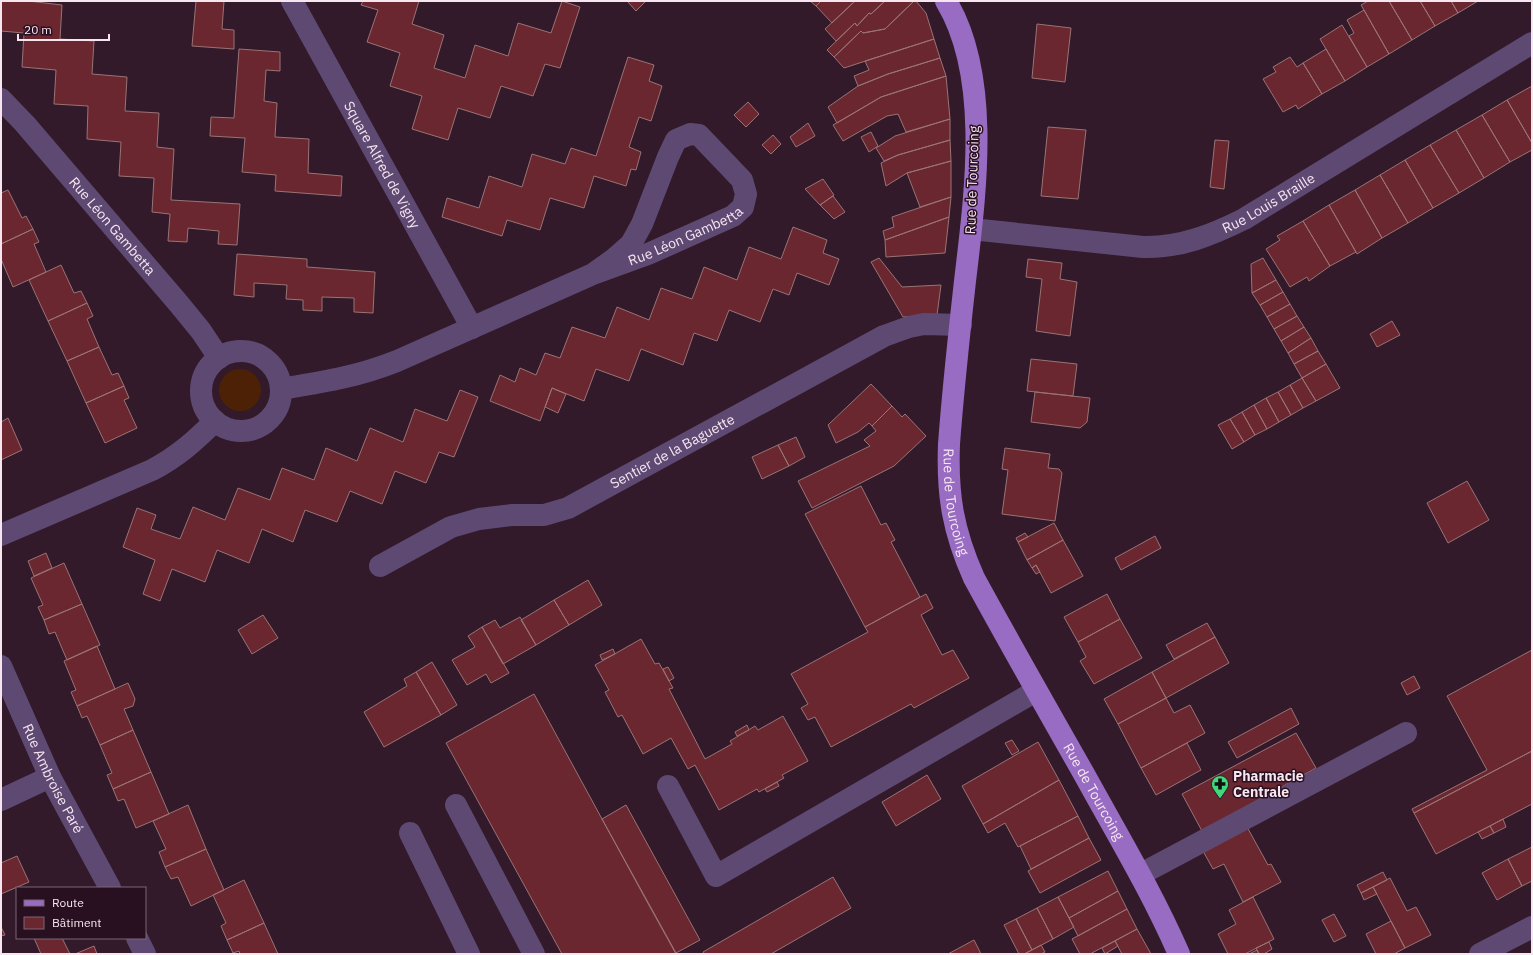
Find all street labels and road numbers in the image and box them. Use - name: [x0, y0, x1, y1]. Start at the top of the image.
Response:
- street label: Square Alfred de Vigny: [340, 98, 424, 232]
- street label: Rue de Tourcoing: [961, 125, 983, 235]
- street label: Rue Louis Braille: [1219, 169, 1319, 237]
- street label: Rue Léon Gambetta: [65, 173, 160, 279]
- street label: Rue Léon Gambetta: [626, 202, 747, 269]
- street label: Sentier de la Baguette: [607, 410, 738, 492]
- street label: Rue de Tourcoing: [940, 448, 973, 559]
- street label: Rue Ambroise Paré: [19, 721, 88, 837]
- street label: Rue de Tourcoing: [1059, 740, 1129, 844]

